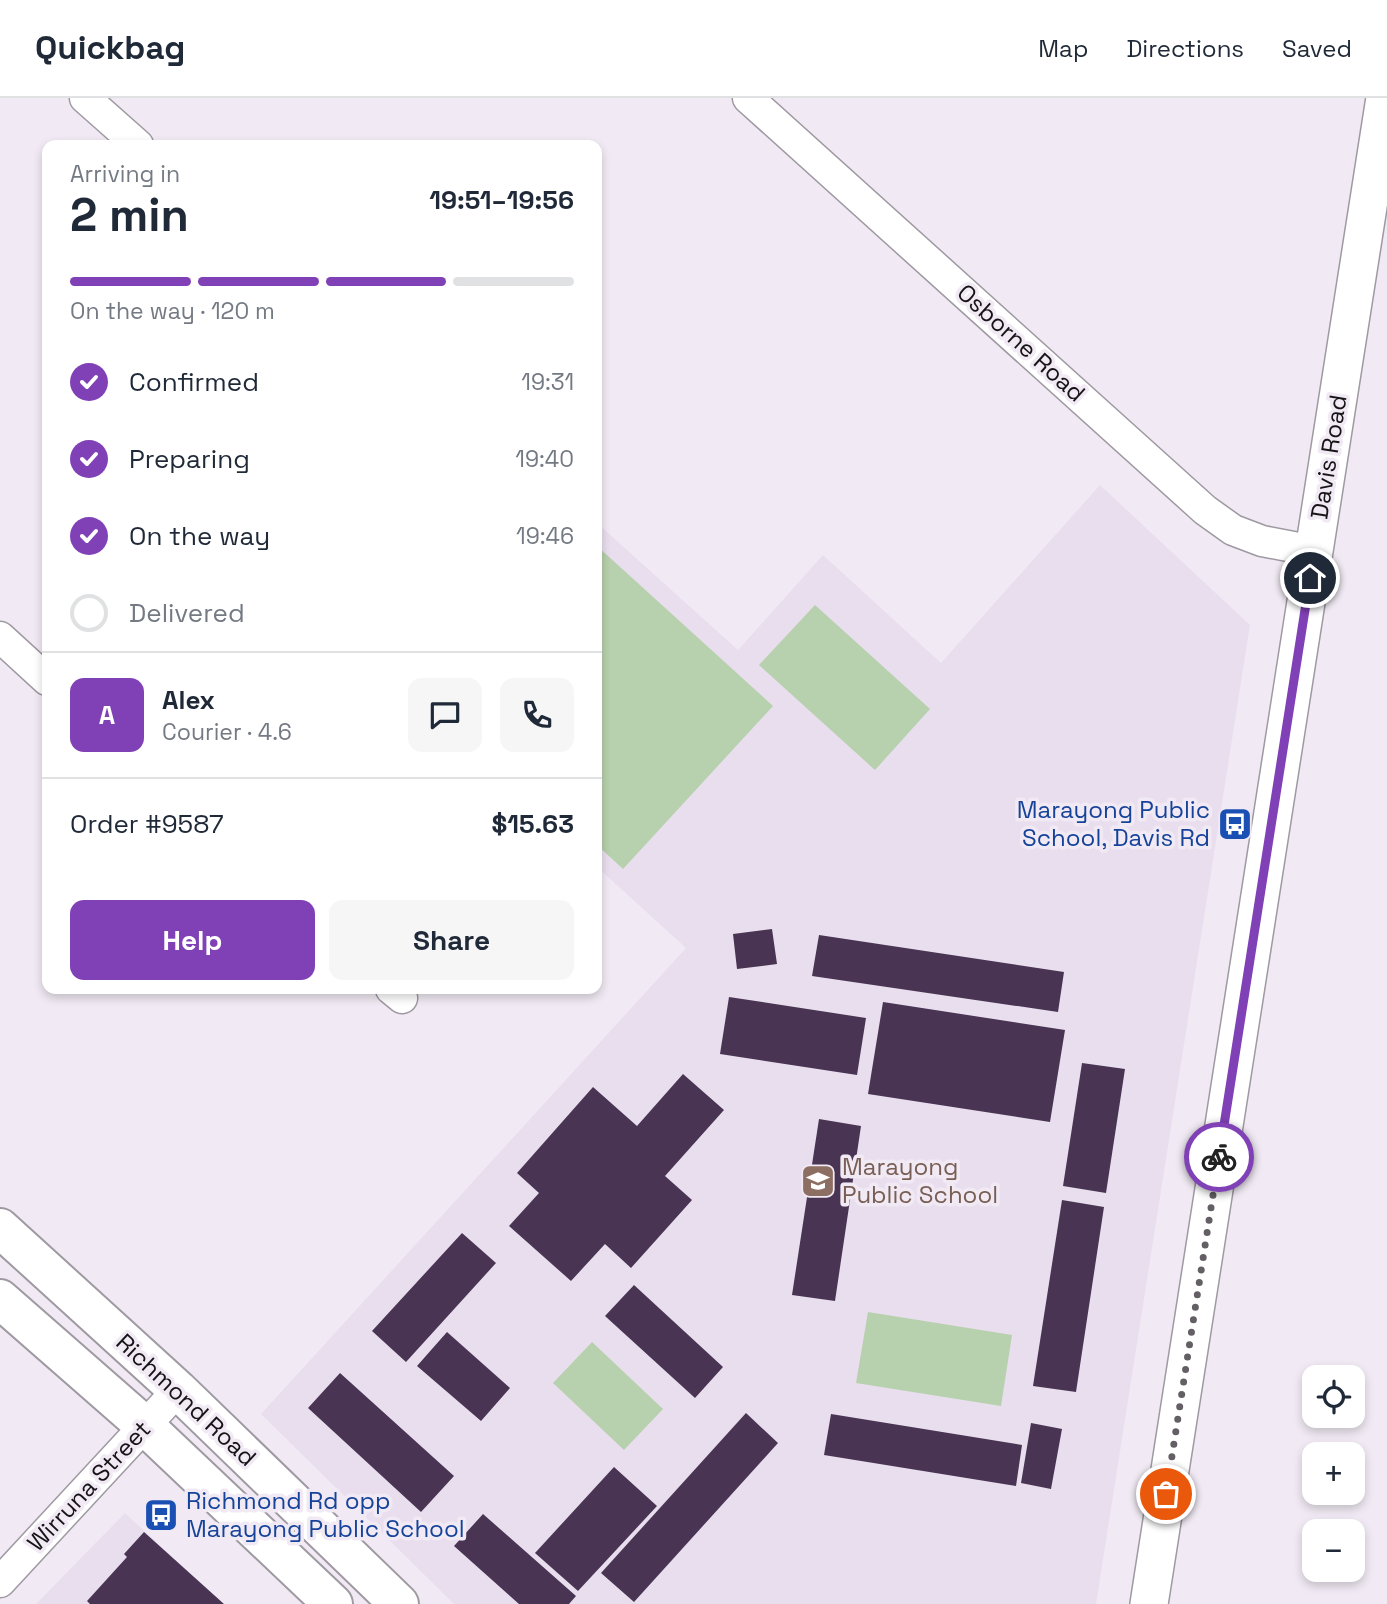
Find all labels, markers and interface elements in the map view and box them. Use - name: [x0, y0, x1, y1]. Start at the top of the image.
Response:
- text: Quickbag: [35, 27, 185, 69]
- text: Map: [1038, 33, 1088, 64]
- text: Directions: [1126, 33, 1244, 64]
- text: Saved: [1282, 33, 1352, 64]
- text: Arriving in: [70, 159, 180, 189]
- text: 19:51–19:56: [429, 183, 574, 217]
- text: 2 min: [70, 186, 189, 244]
- street label: Osborne Road: [951, 277, 1092, 408]
- text: On the way · 120 m: [70, 296, 275, 326]
- icon: check: [70, 363, 108, 401]
- text: Confirmed: [129, 365, 259, 399]
- text: 19:31: [521, 367, 574, 397]
- street label: Davis Road: [1303, 392, 1354, 521]
- icon: check: [70, 440, 108, 478]
- text: Preparing: [129, 442, 250, 476]
- text: 19:40: [515, 444, 574, 474]
- icon: check: [70, 517, 108, 555]
- text: On the way: [129, 519, 270, 553]
- text: 19:46: [516, 521, 574, 551]
- pin: [1280, 548, 1340, 608]
- icon: home: [1291, 559, 1329, 597]
- text: Delivered: [129, 596, 245, 630]
- button: chat: [408, 678, 482, 752]
- button: phone: [500, 678, 574, 752]
- text: Alex: [162, 683, 215, 717]
- text: A: [99, 698, 115, 732]
- text: Courier · 4.6: [162, 717, 292, 747]
- place label: Marayong Public School, Davis Rd: [1017, 794, 1210, 853]
- bus stop icon: Marayong Public School, Davis Rd: [1216, 805, 1254, 843]
- text: Order #9587: [70, 807, 224, 841]
- text: $15.63: [492, 807, 574, 841]
- button: Help: [70, 900, 315, 980]
- button: Share: [329, 900, 574, 980]
- courier: [1184, 1122, 1254, 1192]
- icon: bike: [1200, 1138, 1238, 1176]
- place label: Marayong Public School: [842, 1151, 998, 1210]
- school or university icon: Marayong Public School: [799, 1162, 837, 1200]
- street label: Richmond Road: [110, 1327, 263, 1473]
- map controls: [1302, 1365, 1365, 1582]
- button: locate: [1302, 1365, 1365, 1428]
- street label: Wirruna Street: [20, 1414, 157, 1558]
- button: +: [1302, 1442, 1365, 1505]
- pin: [1136, 1464, 1196, 1524]
- icon: bag: [1147, 1475, 1185, 1513]
- place label: Richmond Rd opp Marayong Public School: [186, 1485, 465, 1544]
- bus stop icon: Richmond Rd opp Marayong Public School: [142, 1496, 180, 1534]
- button: −: [1302, 1519, 1365, 1582]

